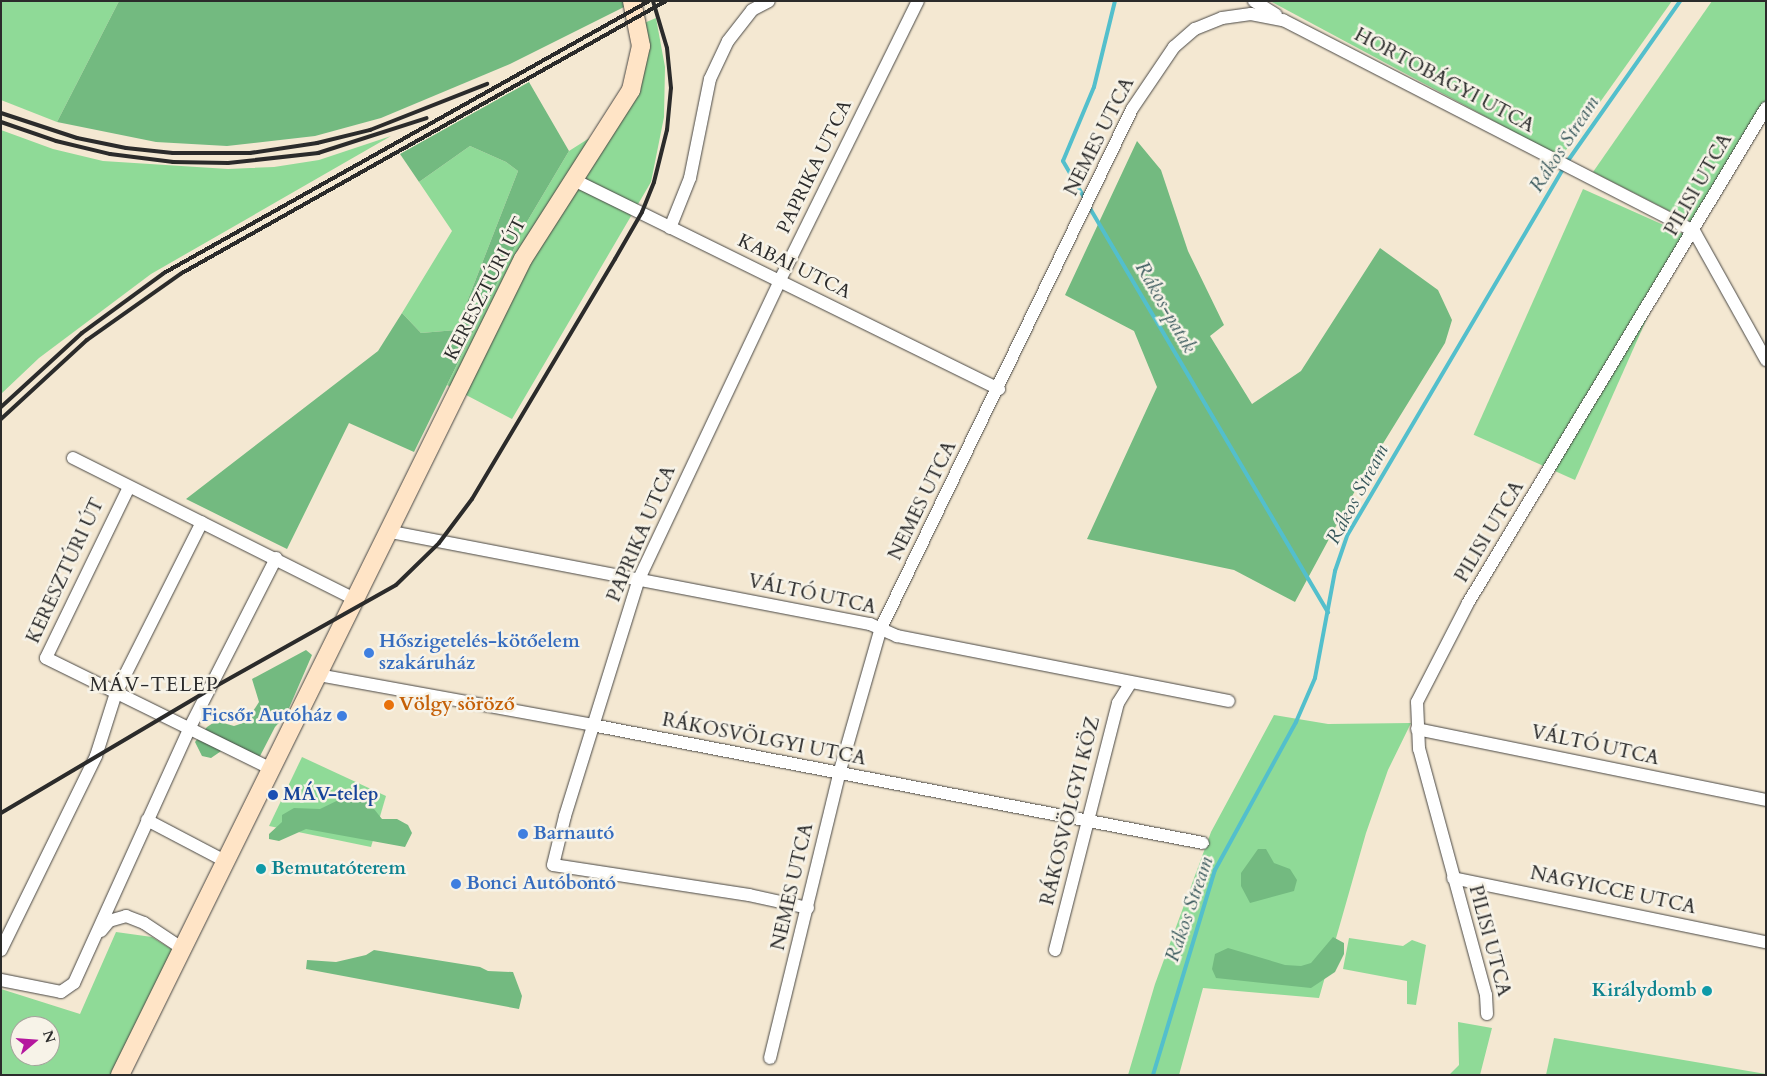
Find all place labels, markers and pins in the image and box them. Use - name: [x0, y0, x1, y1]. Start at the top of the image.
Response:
- place label: Hőszigetelés-kötőelem szakáruház: [379, 631, 580, 675]
- marker: Hőszigetelés-kötőelem szakáruház: [363, 647, 375, 659]
- place label: Völgy söröző: [399, 694, 515, 716]
- marker: Völgy söröző: [383, 699, 395, 711]
- place label: Ficsőr Autóház: [201, 705, 332, 727]
- marker: Ficsőr Autóház: [336, 710, 348, 722]
- place label: MÁV-telep: [283, 784, 378, 806]
- marker: MÁV-telep: [267, 789, 279, 801]
- place label: Barnautó: [533, 823, 614, 845]
- marker: Barnautó: [517, 828, 529, 840]
- place label: Bemutatóterem: [271, 858, 406, 880]
- marker: Bemutatóterem: [255, 863, 267, 875]
- place label: Bonci Autóbontó: [466, 873, 616, 895]
- marker: Bonci Autóbontó: [450, 878, 462, 890]
- place label: Királydomb: [1592, 980, 1697, 1002]
- marker: Királydomb: [1701, 985, 1713, 997]

